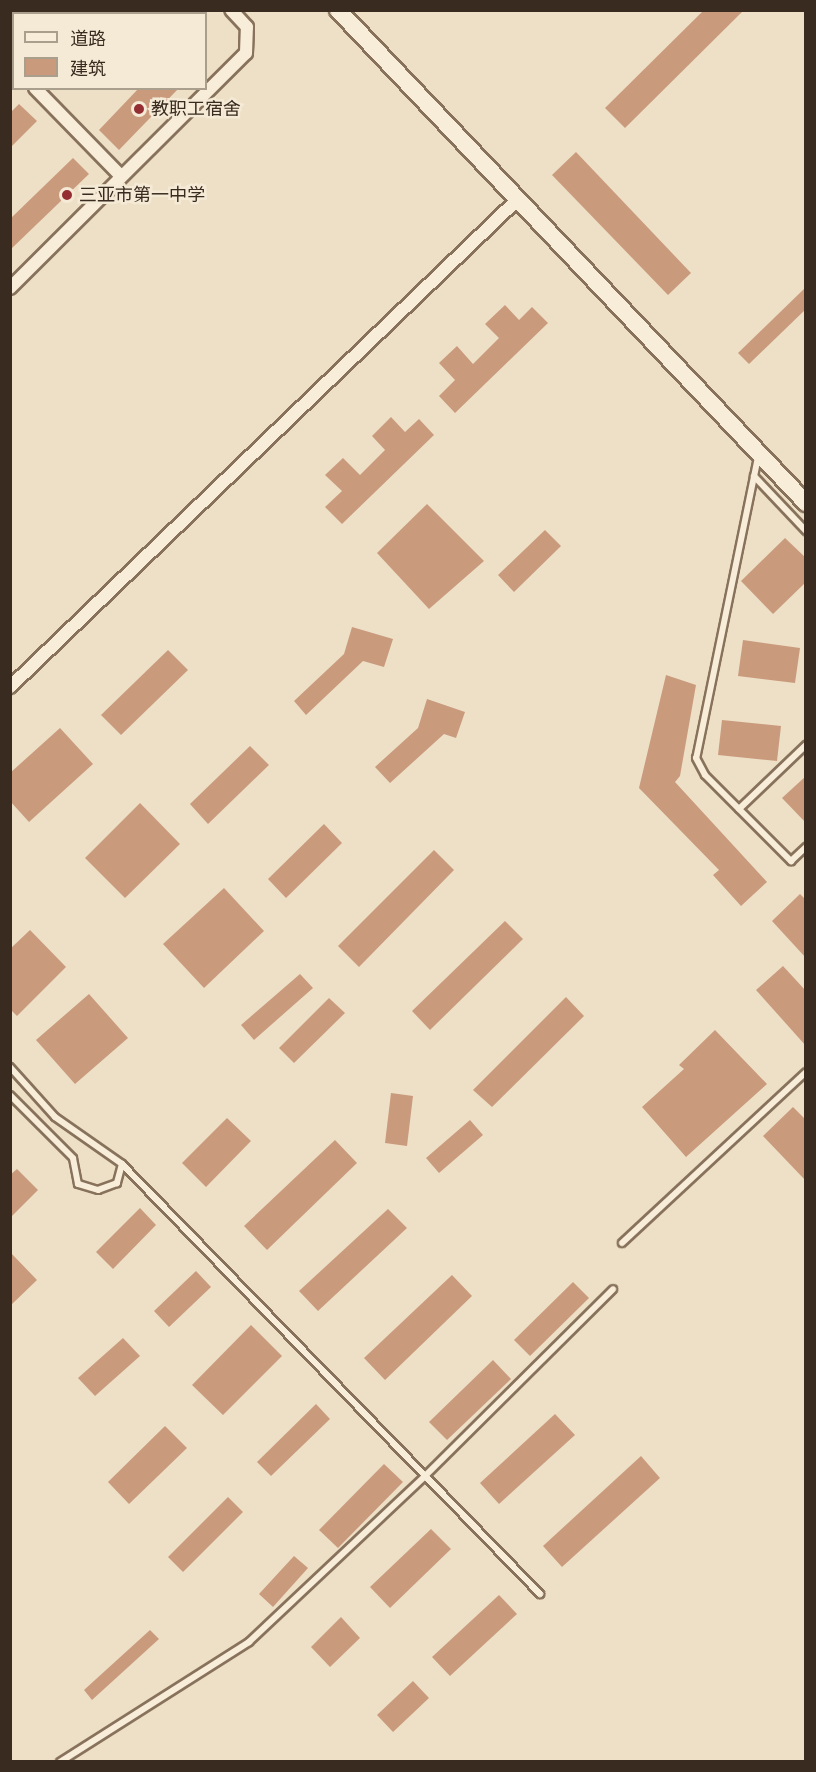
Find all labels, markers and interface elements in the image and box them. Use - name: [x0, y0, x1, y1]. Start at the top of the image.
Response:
- legend: [12, 12, 207, 90]
- text: 道路: [70, 28, 106, 50]
- text: 建筑: [70, 58, 106, 80]
- place label: 教职工宿舍: [151, 98, 241, 120]
- marker: 教职工宿舍: [132, 102, 146, 116]
- place label: 三亚市第一中学: [79, 184, 205, 206]
- marker: 三亚市第一中学: [60, 188, 74, 202]

